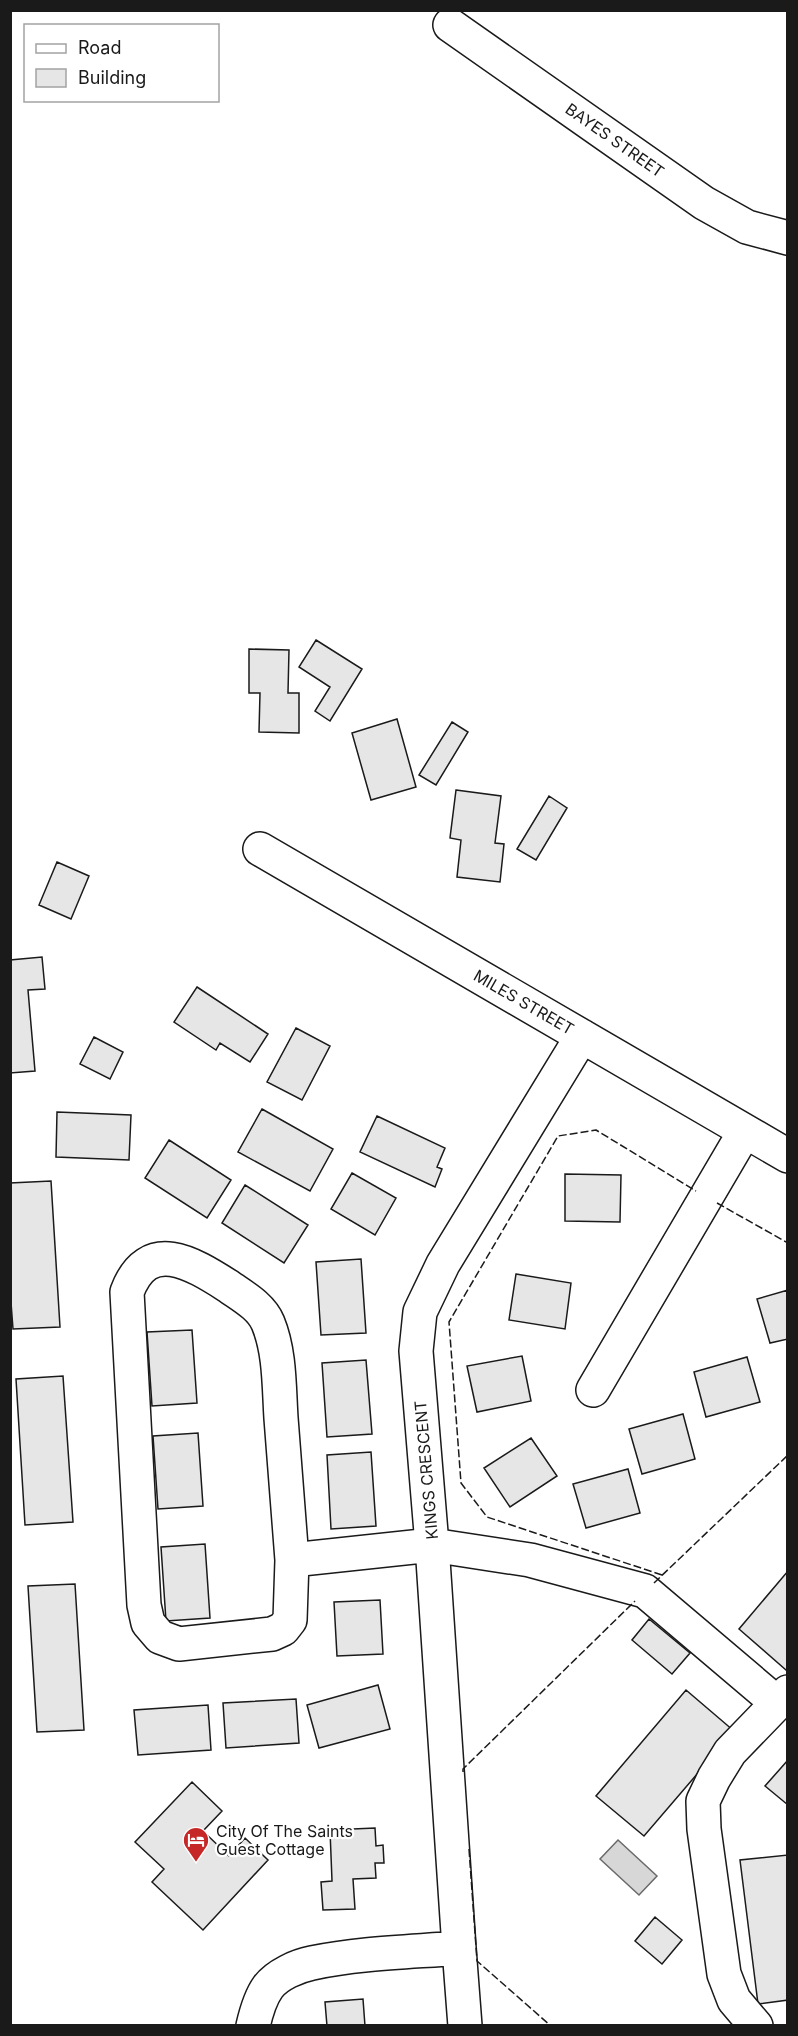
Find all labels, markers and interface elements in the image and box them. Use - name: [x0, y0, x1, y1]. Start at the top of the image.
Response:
- legend: [24, 24, 219, 102]
- text: Road: [78, 37, 121, 58]
- text: Building: [78, 67, 146, 88]
- street label: BAYES STREET: [562, 99, 668, 181]
- street label: MILES STREET: [470, 965, 578, 1039]
- street label: KINGS CRESCENT: [410, 1400, 442, 1540]
- place label: City Of The Saints Guest Cottage: [216, 1821, 353, 1859]
- hotel icon: City Of The Saints Guest Cottage: [181, 1825, 211, 1863]

